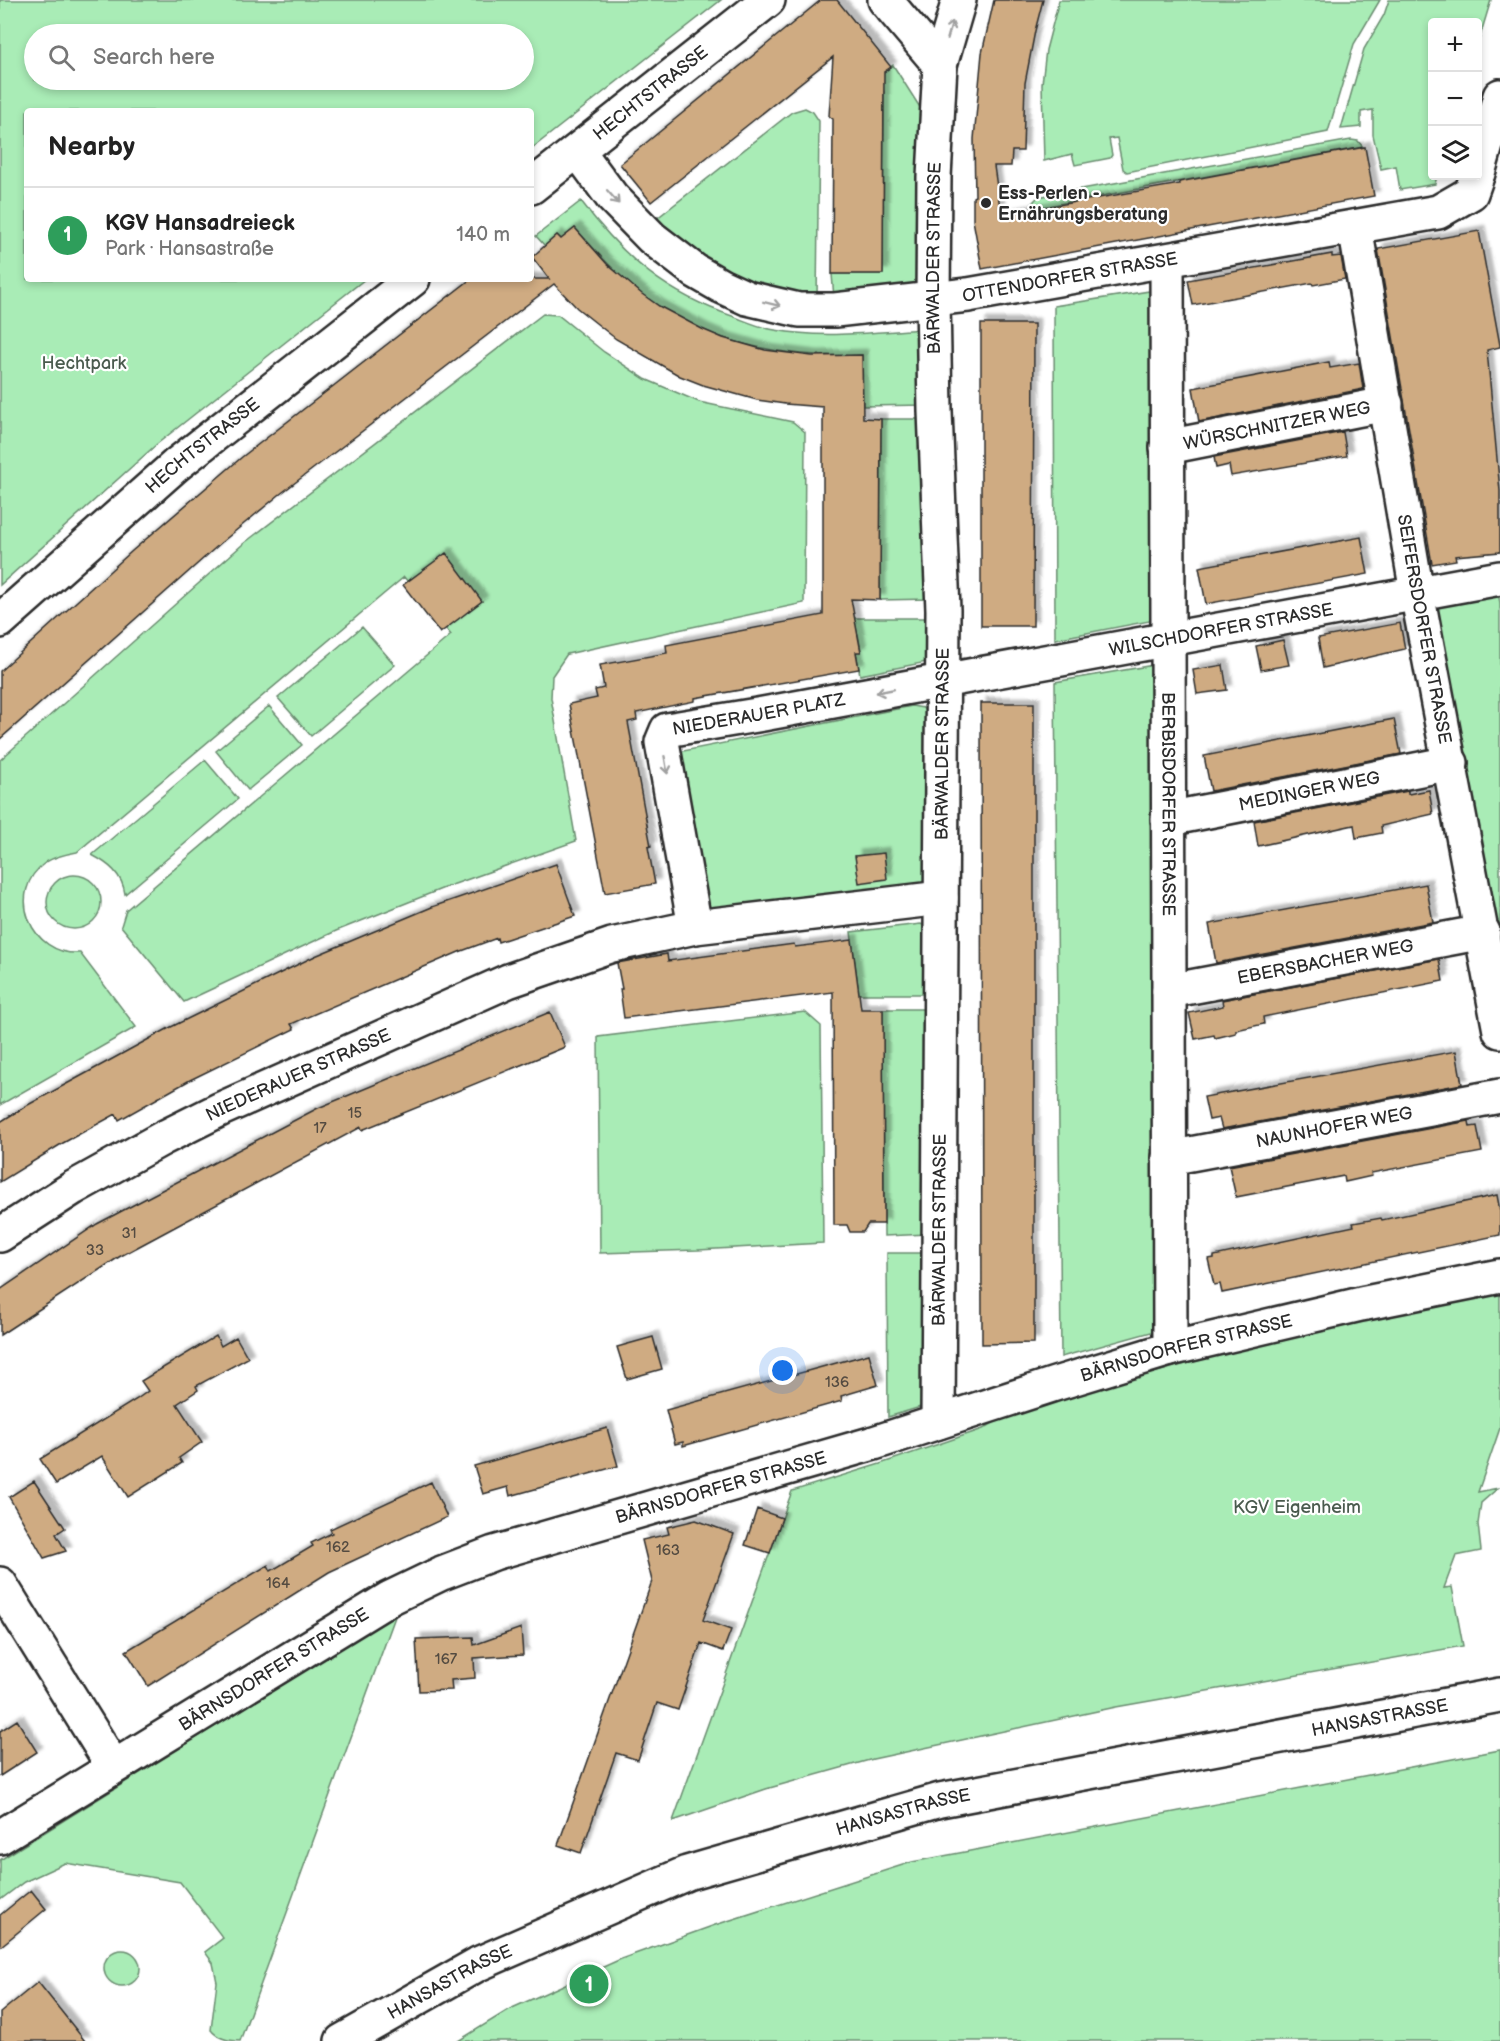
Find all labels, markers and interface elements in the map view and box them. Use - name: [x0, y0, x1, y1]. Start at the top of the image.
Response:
- map controls: [1428, 18, 1482, 180]
- button: +: [1428, 18, 1482, 72]
- one-way arrow: [945, 21, 956, 40]
- search box: [24, 24, 534, 90]
- icon: search: [45, 41, 78, 74]
- street label: HECHTSTRASSE: [589, 41, 712, 145]
- text: Search here: [93, 44, 215, 71]
- button: −: [1428, 72, 1482, 126]
- button: layers: [1428, 126, 1482, 180]
- text: Nearby: [48, 132, 135, 163]
- street label: BÄRWALDER STRASSE: [922, 161, 945, 355]
- place label: Ess-Perlen - Ernährungsberatung: [998, 183, 1168, 225]
- one-way arrow: [606, 189, 620, 204]
- marker: Ess-Perlen - Ernährungsberatung: [979, 196, 993, 210]
- text: KGV Hansadreieck: [105, 210, 295, 237]
- text: 1: [63, 223, 72, 247]
- text: 140 m: [456, 223, 510, 247]
- text: Park · Hansastraße: [105, 237, 274, 261]
- street label: OTTENDORFER STRASSE: [961, 248, 1179, 306]
- one-way arrow: [762, 299, 781, 311]
- park label: Hechtpark: [42, 353, 127, 374]
- street label: HECHTSTRASSE: [141, 393, 264, 498]
- street label: WÜRSCHNITZER WEG: [1182, 397, 1372, 454]
- street label: SEIFERSDORFER STRASSE: [1393, 513, 1456, 746]
- street label: WILSCHDORFER STRASSE: [1107, 598, 1335, 660]
- street label: BÄRWALDER STRASSE: [930, 648, 953, 840]
- one-way arrow: [876, 686, 895, 697]
- street label: NIEDERAUER PLATZ: [671, 689, 847, 739]
- street label: BERBISDORFER STRASSE: [1158, 692, 1179, 916]
- one-way arrow: [661, 755, 672, 775]
- street label: MEDINGER WEG: [1237, 767, 1382, 815]
- street label: EBERSBACHER WEG: [1235, 935, 1415, 988]
- street label: NIEDERAUER STRASSE: [202, 1024, 394, 1126]
- street label: NAUNHOFER WEG: [1254, 1102, 1414, 1152]
- house number: 15: [348, 1104, 362, 1123]
- house number: 17: [313, 1119, 327, 1138]
- street label: BÄRWALDER STRASSE: [927, 1134, 950, 1326]
- house number: 31: [121, 1224, 137, 1243]
- house number: 33: [86, 1241, 104, 1260]
- street label: BÄRNSDORFER STRASSE: [1078, 1310, 1295, 1386]
- your location: [768, 1356, 797, 1385]
- house number: 136: [825, 1373, 849, 1392]
- street label: BÄRNSDORFER STRASSE: [613, 1447, 829, 1528]
- park label: KGV Eigenheim: [1233, 1497, 1361, 1518]
- house number: 162: [326, 1538, 350, 1557]
- house number: 163: [656, 1541, 680, 1560]
- house number: 164: [266, 1574, 290, 1593]
- street label: BÄRNSDORFER STRASSE: [175, 1603, 373, 1735]
- house number: 167: [435, 1650, 458, 1669]
- street label: HANSASTRASSE: [1310, 1694, 1450, 1741]
- street label: HANSASTRASSE: [834, 1784, 972, 1840]
- street label: HANSASTRASSE: [384, 1940, 515, 2024]
- pin: 1: [570, 1962, 608, 2006]

